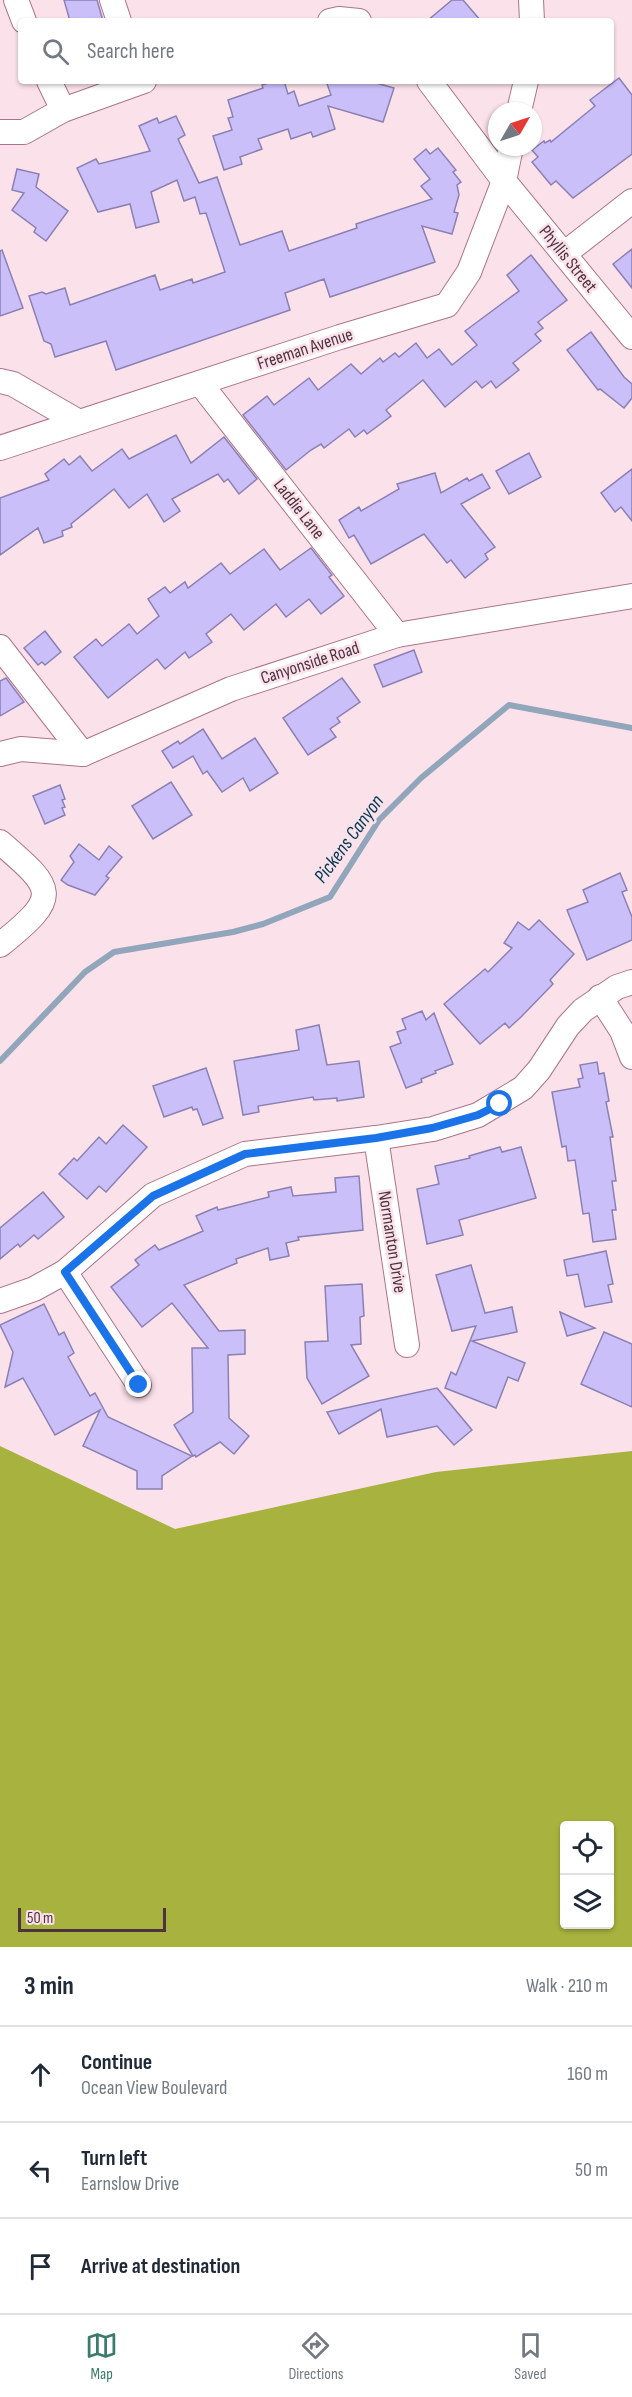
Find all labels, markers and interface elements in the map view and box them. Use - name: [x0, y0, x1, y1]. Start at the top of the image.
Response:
- search box: [18, 18, 614, 84]
- icon: search: [39, 35, 72, 68]
- text: Search here: [87, 38, 174, 65]
- north arrow: [488, 102, 542, 156]
- street label: Phyllis Street: [535, 221, 602, 297]
- street label: Freeman Avenue: [255, 324, 355, 374]
- street label: Laddie Lane: [269, 475, 329, 543]
- street label: Canyonside Road: [258, 637, 362, 689]
- water label: Pickens Canyon: [309, 790, 389, 888]
- route start: [486, 1090, 512, 1116]
- street label: Normanton Drive: [374, 1190, 410, 1294]
- route end: [125, 1371, 151, 1397]
- map controls: [560, 1821, 614, 1929]
- button: locate: [560, 1821, 614, 1875]
- button: layers: [560, 1875, 614, 1929]
- scale bar: [18, 1905, 166, 1932]
- text: 50 m: [27, 1909, 53, 1928]
- text: 3 min: [24, 1971, 74, 2002]
- text: Walk · 210 m: [526, 1974, 608, 1998]
- text: Continue: [81, 2049, 152, 2076]
- icon: ahead: [24, 2058, 57, 2091]
- text: 160 m: [567, 2062, 608, 2086]
- text: Ocean View Boulevard: [81, 2076, 227, 2100]
- text: Turn left: [81, 2145, 147, 2172]
- icon: left: [24, 2154, 57, 2187]
- text: 50 m: [575, 2158, 608, 2182]
- text: Earnslow Drive: [81, 2172, 179, 2196]
- icon: arrive: [24, 2250, 57, 2283]
- text: Arrive at destination: [81, 2253, 240, 2280]
- tab: Map: [85, 2329, 118, 2384]
- tab: Directions: [288, 2329, 344, 2384]
- tab: Saved: [514, 2329, 547, 2384]

